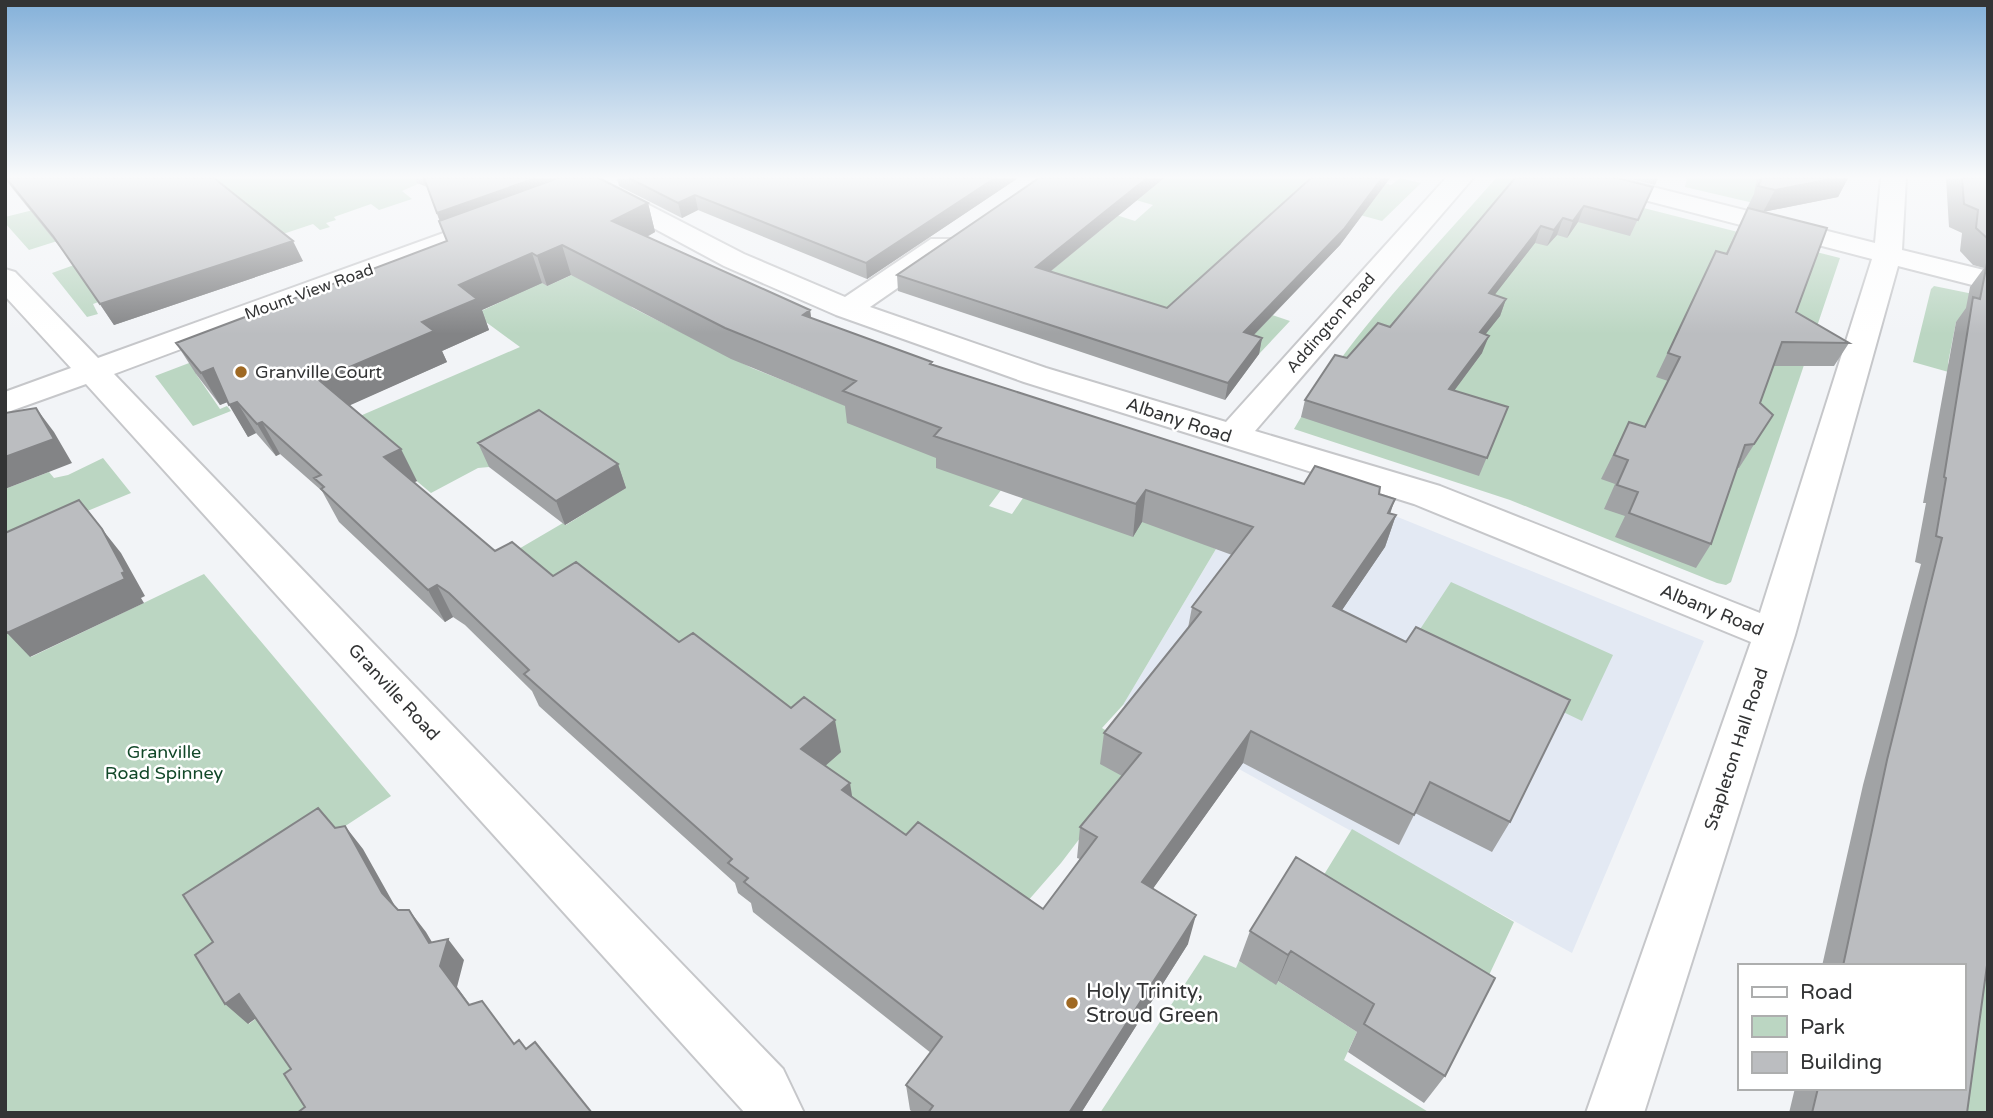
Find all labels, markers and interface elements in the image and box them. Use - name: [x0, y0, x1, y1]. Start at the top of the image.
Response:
- street label: Mount View Road: [242, 259, 376, 325]
- street label: Addington Road: [1282, 269, 1380, 377]
- place label: Granville Court: [255, 361, 382, 383]
- marker: Granville Court: [233, 364, 249, 380]
- street label: Albany Road: [1123, 393, 1235, 447]
- street label: Albany Road: [1657, 579, 1767, 641]
- street label: Granville Road: [343, 639, 445, 745]
- street label: Stapleton Hall Road: [1699, 665, 1773, 833]
- park label: Granville Road Spinney: [105, 741, 224, 784]
- legend: [1738, 964, 1965, 1090]
- place label: Holy Trinity, Stroud Green: [1086, 979, 1219, 1028]
- text: Road: [1800, 980, 1853, 1005]
- marker: Holy Trinity, Stroud Green: [1064, 995, 1080, 1011]
- text: Park: [1800, 1015, 1845, 1040]
- text: Building: [1800, 1050, 1882, 1075]

